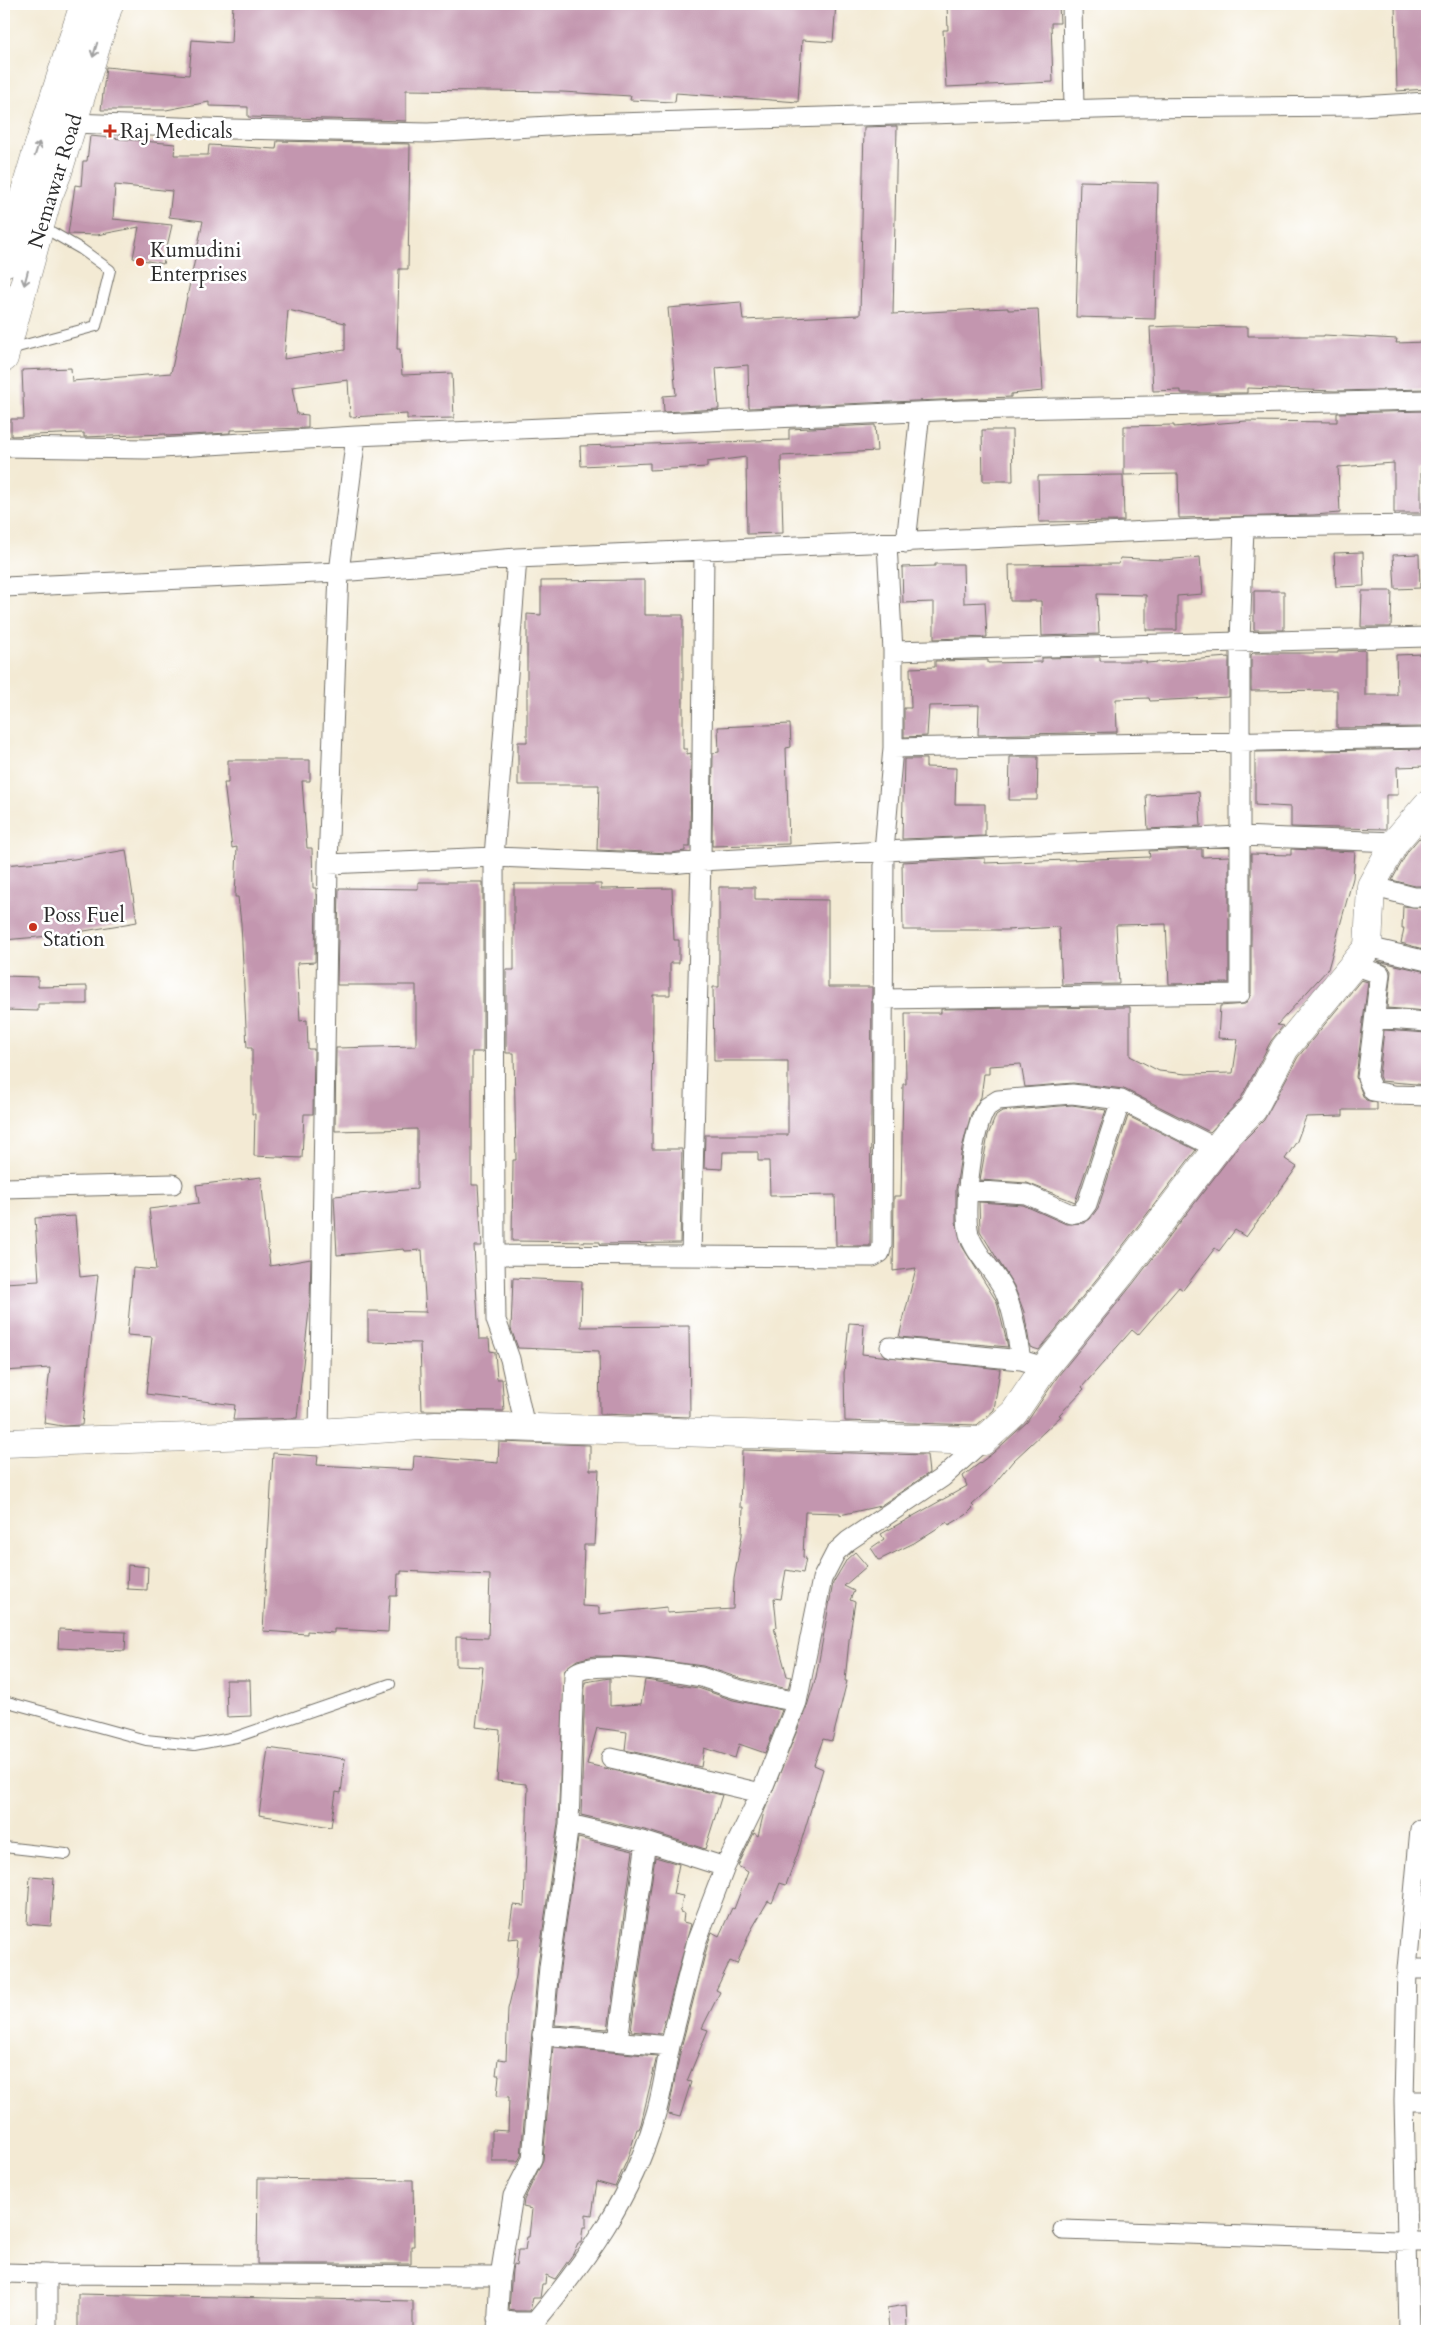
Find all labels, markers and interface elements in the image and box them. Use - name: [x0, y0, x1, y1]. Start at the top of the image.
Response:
- one-way arrow: [89, 42, 99, 58]
- street label: Nemawar Road: [21, 110, 90, 252]
- place label: Raj Medicals: [120, 117, 233, 146]
- marker: Raj Medicals: [104, 125, 116, 137]
- one-way arrow: [33, 141, 43, 157]
- place label: Kumudini Enterprises: [150, 236, 247, 289]
- marker: Kumudini Enterprises: [134, 256, 146, 268]
- one-way arrow: [21, 269, 30, 285]
- place label: Poss Fuel Station: [43, 901, 125, 954]
- marker: Poss Fuel Station: [27, 921, 39, 933]

